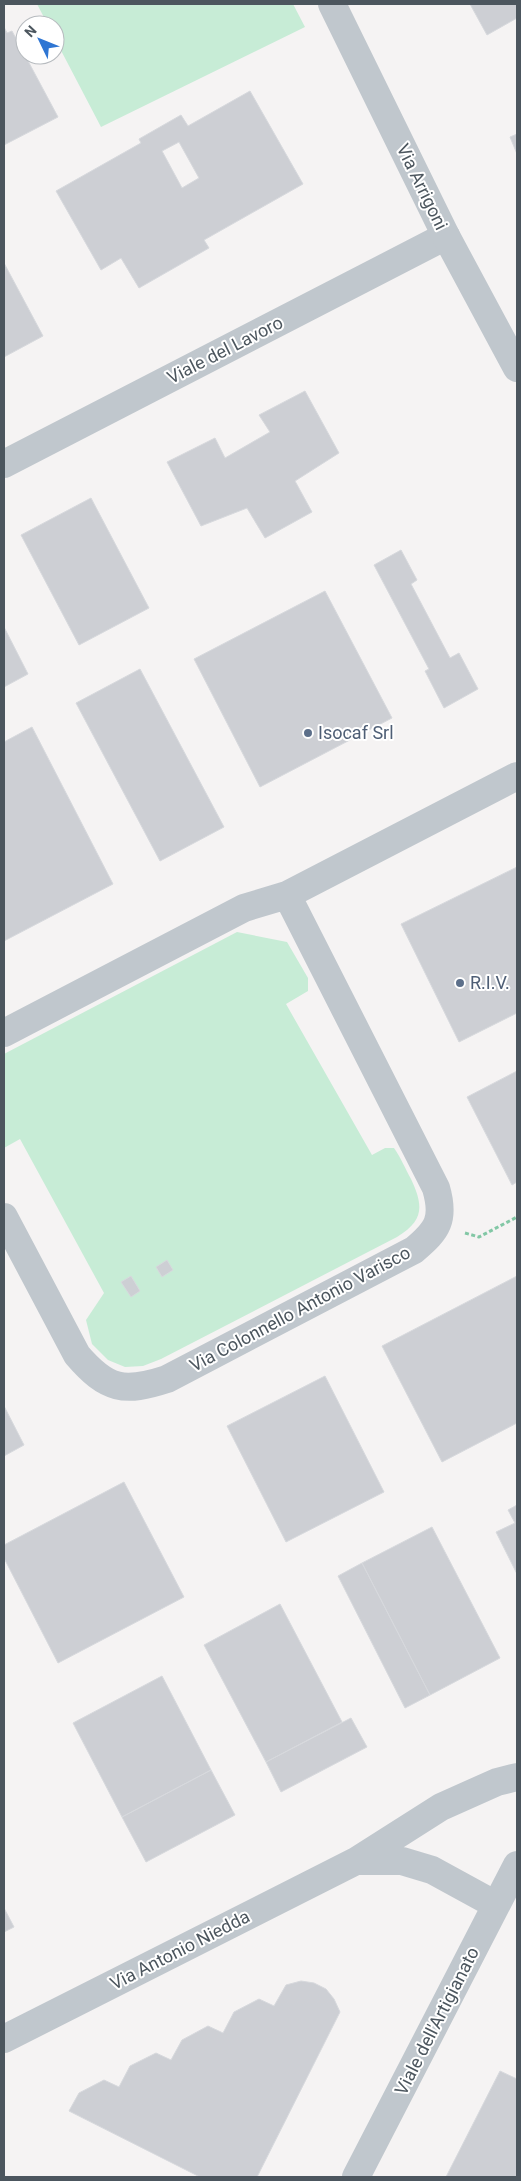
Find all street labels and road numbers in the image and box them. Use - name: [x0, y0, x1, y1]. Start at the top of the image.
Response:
- street label: Via Arrigoni: [393, 140, 452, 233]
- street label: Viale del Lavoro: [163, 311, 286, 388]
- street label: Via Colonnello Antonio Varisco: [186, 1241, 414, 1376]
- street label: Via Antonio Niedda: [107, 1905, 253, 1994]
- street label: Viale dell'Artigianato: [390, 1943, 483, 2098]

